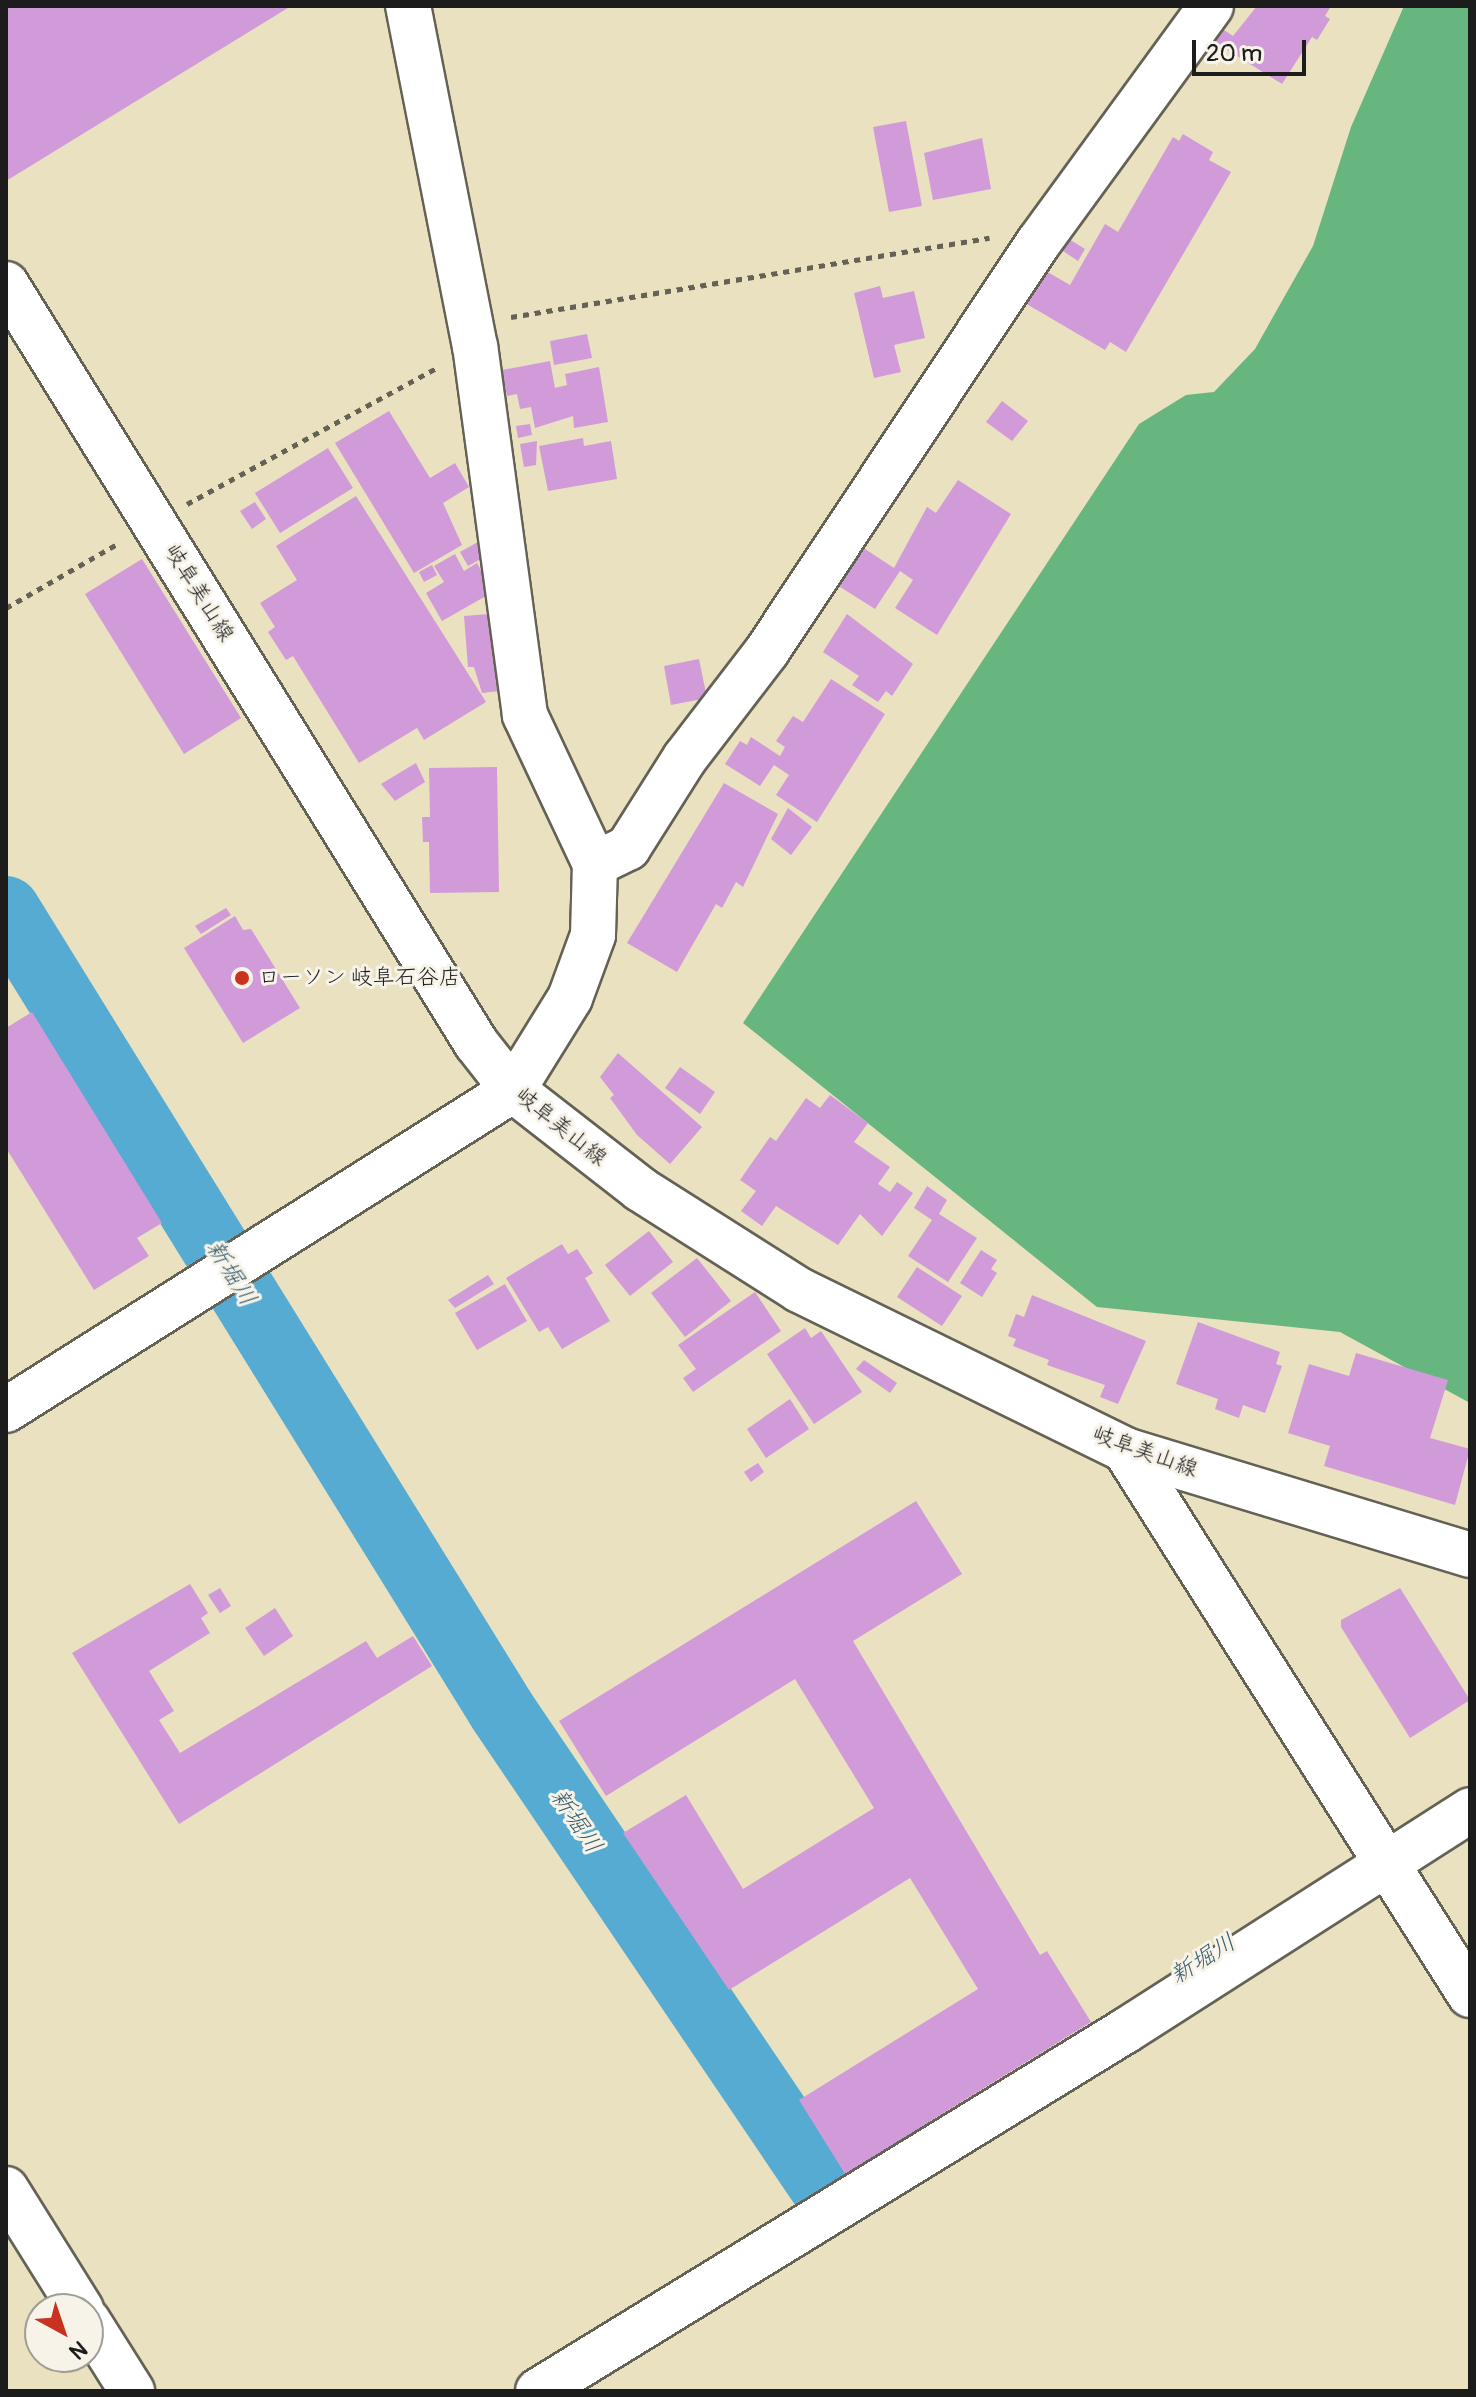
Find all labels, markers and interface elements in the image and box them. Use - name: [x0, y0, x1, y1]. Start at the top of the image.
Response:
- scale bar: [1196, 24, 1310, 74]
- text: 20 m: [1206, 39, 1262, 68]
- street label: 岐阜美山線: [159, 539, 239, 647]
- place label: ローソン 岐阜石谷店: [258, 965, 461, 991]
- marker: ローソン 岐阜石谷店: [233, 969, 251, 987]
- street label: 岐阜美山線: [510, 1082, 612, 1172]
- water label: 新堀川: [200, 1235, 262, 1311]
- street label: 岐阜美山線: [1089, 1421, 1201, 1483]
- water label: 新堀川: [544, 1783, 608, 1859]
- water label: 新堀川: [1165, 1928, 1241, 1990]
- north arrow: [24, 2293, 104, 2373]
- text: N: [63, 2334, 93, 2365]

